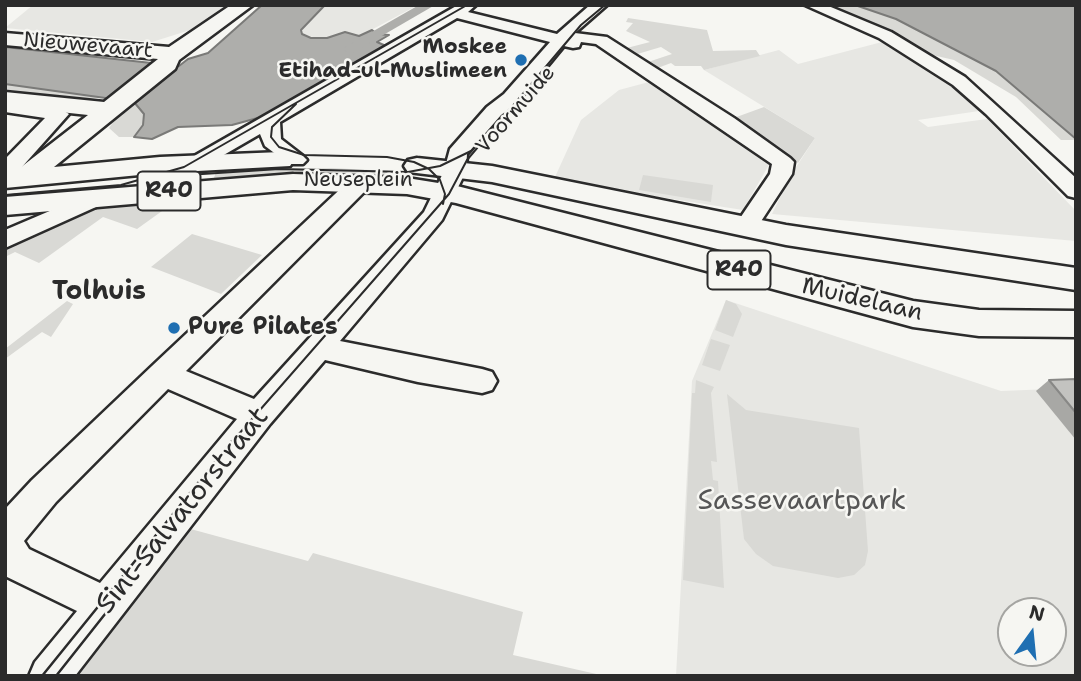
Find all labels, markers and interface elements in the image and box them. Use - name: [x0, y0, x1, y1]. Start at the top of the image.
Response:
- street label: Nieuwevaart: [22, 28, 154, 64]
- place label: Moskee Etihad-ul-Muslimeen: [278, 35, 507, 85]
- marker: Moskee Etihad-ul-Muslimeen: [513, 52, 529, 68]
- street label: Voormuide: [471, 61, 561, 159]
- street label: Neuseplein: [303, 168, 413, 194]
- road number: R40: [138, 172, 200, 210]
- road number: R40: [708, 250, 770, 290]
- street label: Muidelaan: [799, 272, 925, 328]
- district label: Tolhuis: [52, 276, 146, 308]
- place label: Pure Pilates: [188, 314, 338, 342]
- marker: Pure Pilates: [166, 320, 182, 336]
- street label: Sint-Salvatorstraat: [89, 401, 277, 621]
- park label: Sassevaartpark: [698, 485, 906, 519]
- north arrow: [997, 597, 1067, 667]
- text: N: [1027, 599, 1048, 627]

